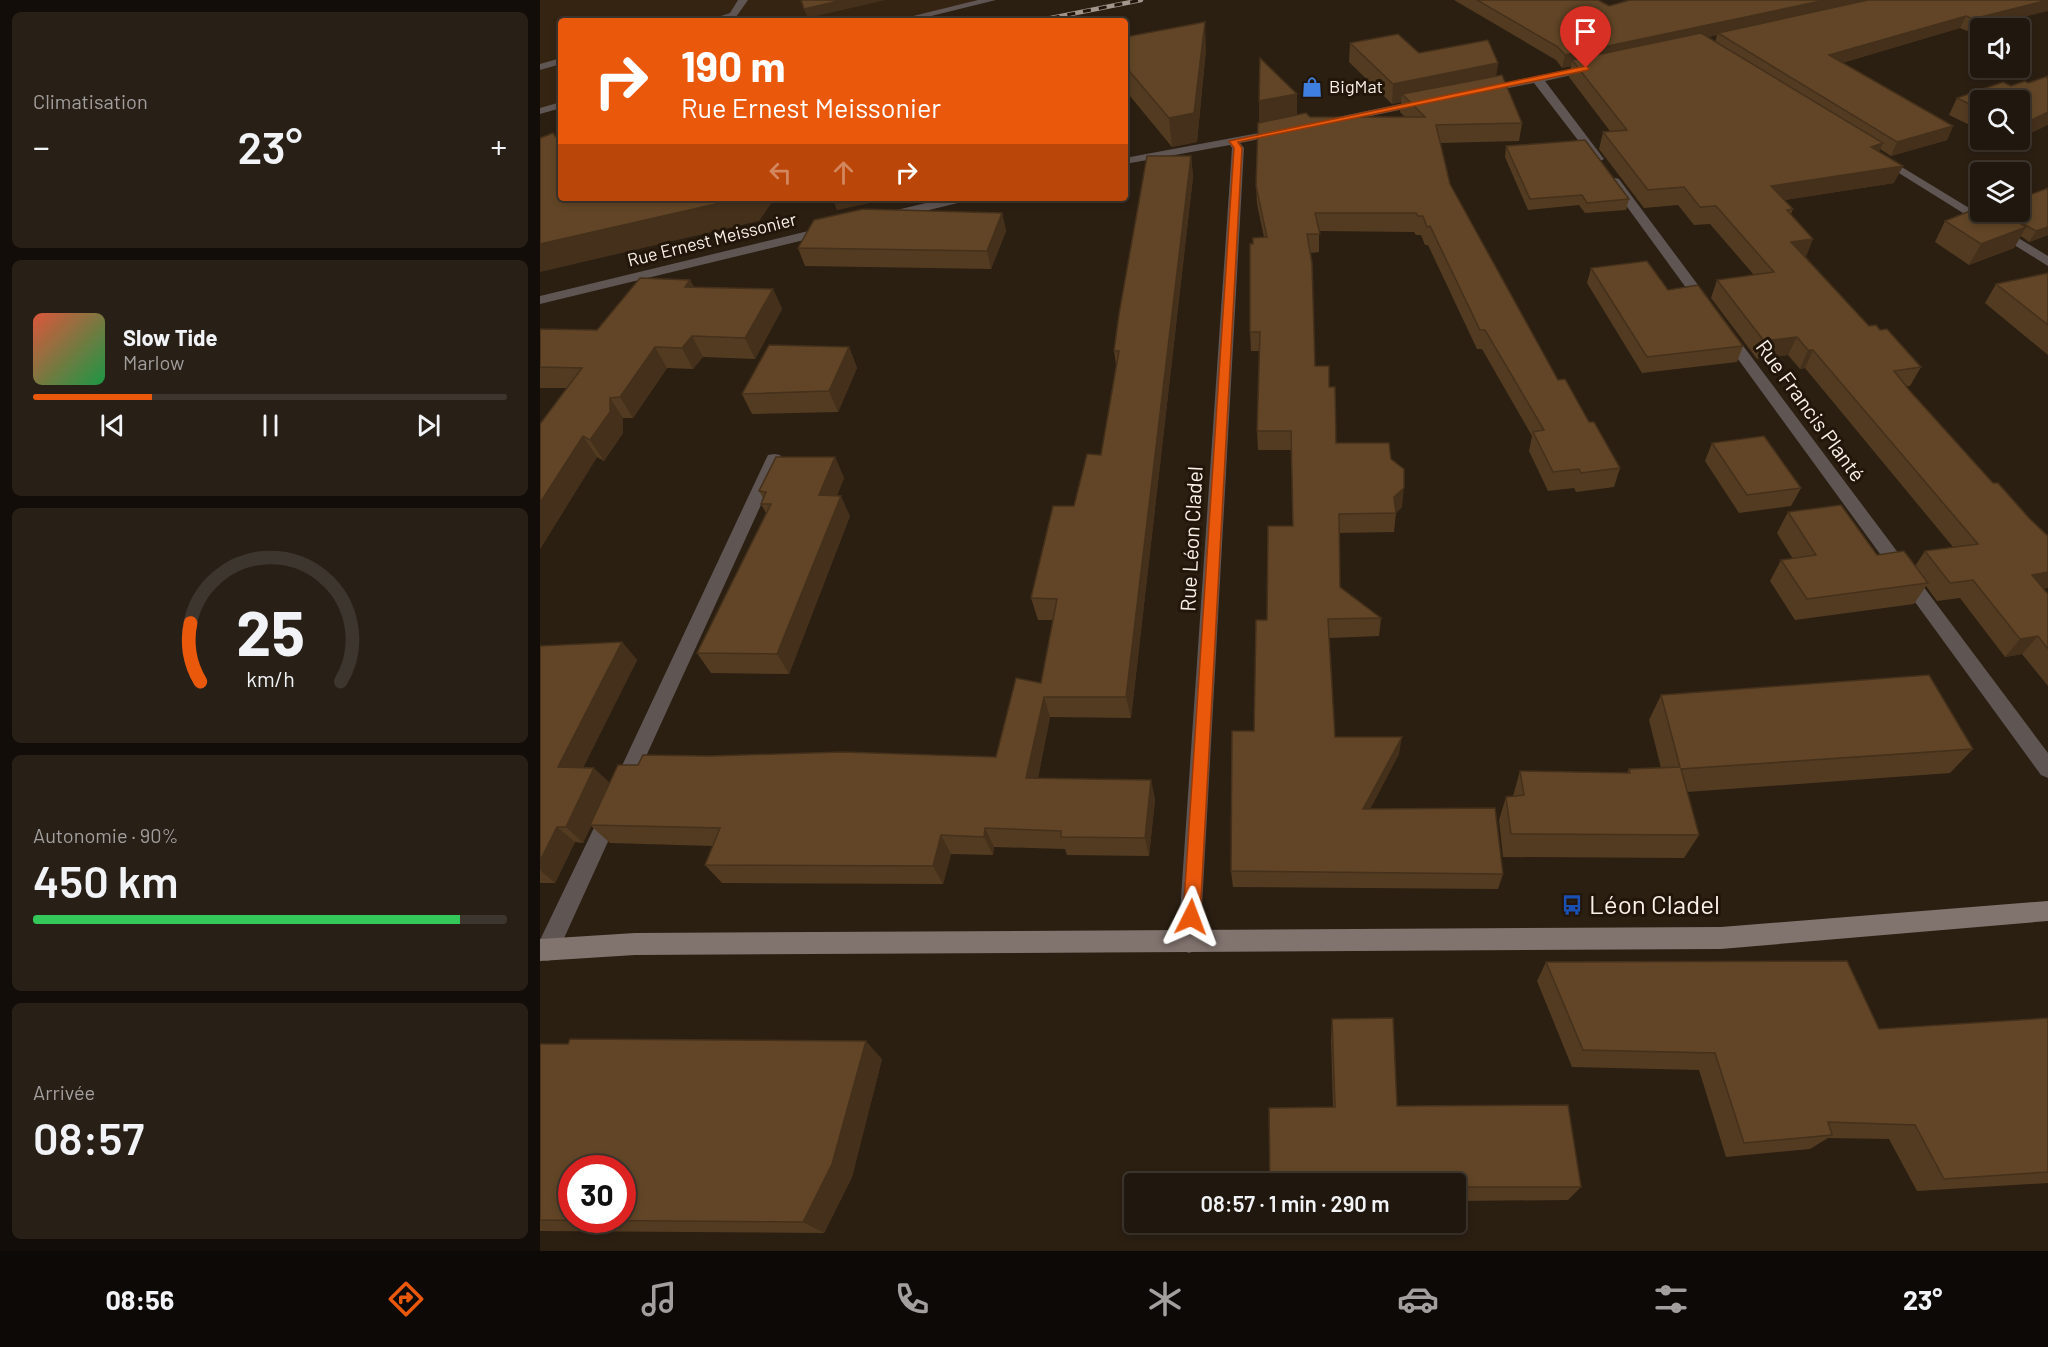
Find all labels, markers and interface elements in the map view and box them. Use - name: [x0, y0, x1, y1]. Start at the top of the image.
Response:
- pin: [1560, 6, 1611, 68]
- icon: arrive: [1569, 15, 1602, 48]
- map controls: [1970, 18, 2030, 222]
- button: sound: [1970, 18, 2030, 78]
- text: 190 m: [681, 40, 786, 90]
- icon: right: [582, 42, 660, 120]
- shop icon: BigMat: [1300, 75, 1324, 99]
- place label: BigMat: [1329, 75, 1383, 97]
- text: Climatisation: [33, 89, 148, 113]
- button: search: [1970, 90, 2030, 150]
- text: Rue Ernest Meissonier: [681, 91, 941, 123]
- text: 23°: [237, 119, 303, 173]
- text: −: [33, 126, 50, 166]
- text: +: [491, 126, 507, 166]
- icon: left: [764, 156, 797, 189]
- icon: ahead: [827, 156, 860, 189]
- icon: right: [890, 156, 923, 189]
- button: layers: [1970, 162, 2030, 222]
- street label: Rue Ernest Meissonier: [625, 207, 799, 271]
- text: Slow Tide: [123, 324, 218, 350]
- street label: Rue Francis Planté: [1751, 334, 1871, 486]
- text: Marlow: [123, 350, 184, 374]
- icon: previous: [96, 409, 129, 442]
- icon: pause: [254, 409, 287, 442]
- icon: next: [412, 409, 445, 442]
- street label: Rue Léon Cladel: [1174, 466, 1207, 612]
- text: 25: [236, 595, 304, 669]
- text: km/h: [246, 667, 294, 692]
- text: Autonomie · 90%: [33, 823, 178, 847]
- text: 450 km: [33, 853, 179, 907]
- position arrow: [1159, 885, 1223, 949]
- place label: Léon Cladel: [1589, 888, 1720, 919]
- bus stop icon: Léon Cladel: [1560, 893, 1584, 917]
- text: Arrivée: [33, 1080, 95, 1104]
- text: 08:57: [33, 1110, 144, 1164]
- speed limit sign: 30: [558, 1155, 636, 1233]
- text: 08:57 · 1 min · 290 m: [1201, 1190, 1389, 1216]
- icon: directions: [385, 1278, 427, 1320]
- icon: music: [638, 1278, 680, 1320]
- icon: phone: [891, 1278, 933, 1320]
- icon: climate: [1144, 1278, 1186, 1320]
- icon: car: [1397, 1278, 1439, 1320]
- icon: filters: [1650, 1278, 1692, 1320]
- text: 08:56: [105, 1283, 174, 1315]
- text: 23°: [1903, 1283, 1943, 1315]

